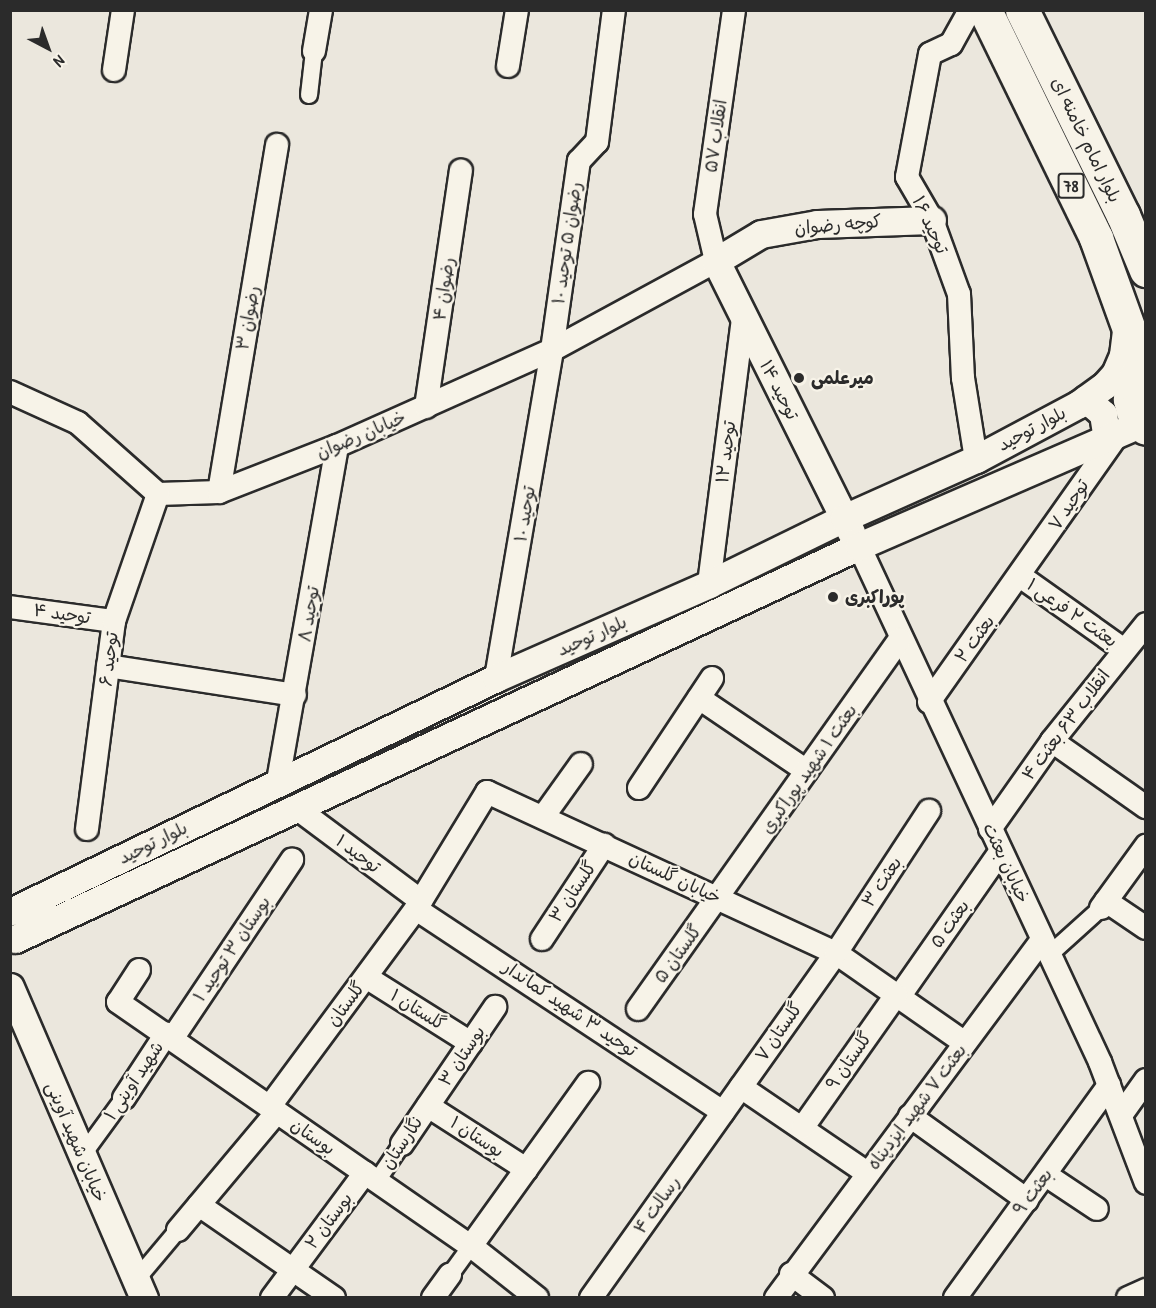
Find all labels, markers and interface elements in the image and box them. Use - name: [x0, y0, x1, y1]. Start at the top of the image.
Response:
- north arrow: [18, 18, 78, 78]
- text: N: [49, 50, 70, 73]
- street label: بلوار امام خامنه ای: [1046, 74, 1126, 206]
- street label: انقلاب ۵۷: [700, 98, 732, 174]
- road number: 78: [1058, 173, 1084, 199]
- street label: رضوان ۵ توحید ۱۰: [548, 180, 586, 306]
- street label: توحید ۱۶: [907, 193, 953, 257]
- street label: کوچه رضوان: [794, 210, 882, 240]
- street label: رضوان ۴: [429, 256, 459, 322]
- street label: رضوان ۳: [232, 284, 264, 352]
- street label: توحید ۱۴: [755, 357, 803, 423]
- place label: میرعلمی: [811, 367, 874, 389]
- marker: میرعلمی: [792, 371, 806, 385]
- street label: بلوار توحید: [994, 402, 1070, 456]
- street label: خیابان رضوان: [313, 407, 409, 463]
- street label: توحید ۱۲: [711, 420, 741, 484]
- street label: توحید ۷: [1044, 475, 1094, 535]
- street label: توحید ۱۰: [510, 484, 540, 544]
- street label: بعثت ۲ فرعی ۱: [1023, 574, 1121, 652]
- street label: توحید ۸: [294, 584, 324, 644]
- place label: پوراکبری: [845, 586, 905, 608]
- marker: پوراکبری: [826, 590, 840, 604]
- street label: توحید ۴: [32, 599, 92, 629]
- street label: بلوار توحید: [554, 611, 630, 661]
- street label: بعثت ۲: [951, 611, 999, 667]
- street label: توحید ۶: [95, 630, 123, 688]
- street label: انقلاب ۶۳ بعثت ۴: [1017, 665, 1115, 785]
- street label: بعثت ۱ شهید پوراکبری: [756, 700, 862, 838]
- street label: بلوار توحید: [115, 817, 191, 869]
- street label: خیابان بعثت: [978, 820, 1034, 906]
- street label: توحید ۱: [331, 830, 385, 878]
- street label: خیابان گلستان: [626, 847, 724, 909]
- street label: بعثت ۳: [857, 853, 907, 911]
- street label: گلستان ۳: [545, 857, 601, 927]
- street label: بوستان ۳ توحید ۱: [189, 892, 275, 1006]
- street label: بعثت ۵: [926, 896, 974, 952]
- street label: گلستان ۵: [650, 921, 706, 987]
- street label: توحید ۳ شهید کماندار: [499, 956, 641, 1062]
- street label: گلستان: [322, 977, 370, 1031]
- street label: گلستان ۱: [386, 985, 450, 1035]
- street label: گلستان ۷: [751, 998, 807, 1066]
- street label: بوستان ۳: [434, 1022, 490, 1090]
- street label: گلستان ۹: [821, 1028, 877, 1094]
- street label: شهید آوینی ۱: [100, 1037, 168, 1125]
- street label: بعثت ۷ شهید ایزدپناه: [863, 1040, 971, 1174]
- street label: خیابان شهید آوینی: [41, 1079, 111, 1205]
- street label: بوستان ۱: [446, 1112, 508, 1162]
- street label: نگارستان: [377, 1113, 427, 1173]
- street label: بوستان: [287, 1114, 339, 1160]
- street label: بعثت ۹: [1009, 1164, 1057, 1220]
- street label: رسالت ۴: [629, 1172, 685, 1238]
- street label: بوستان ۲: [301, 1188, 357, 1254]

